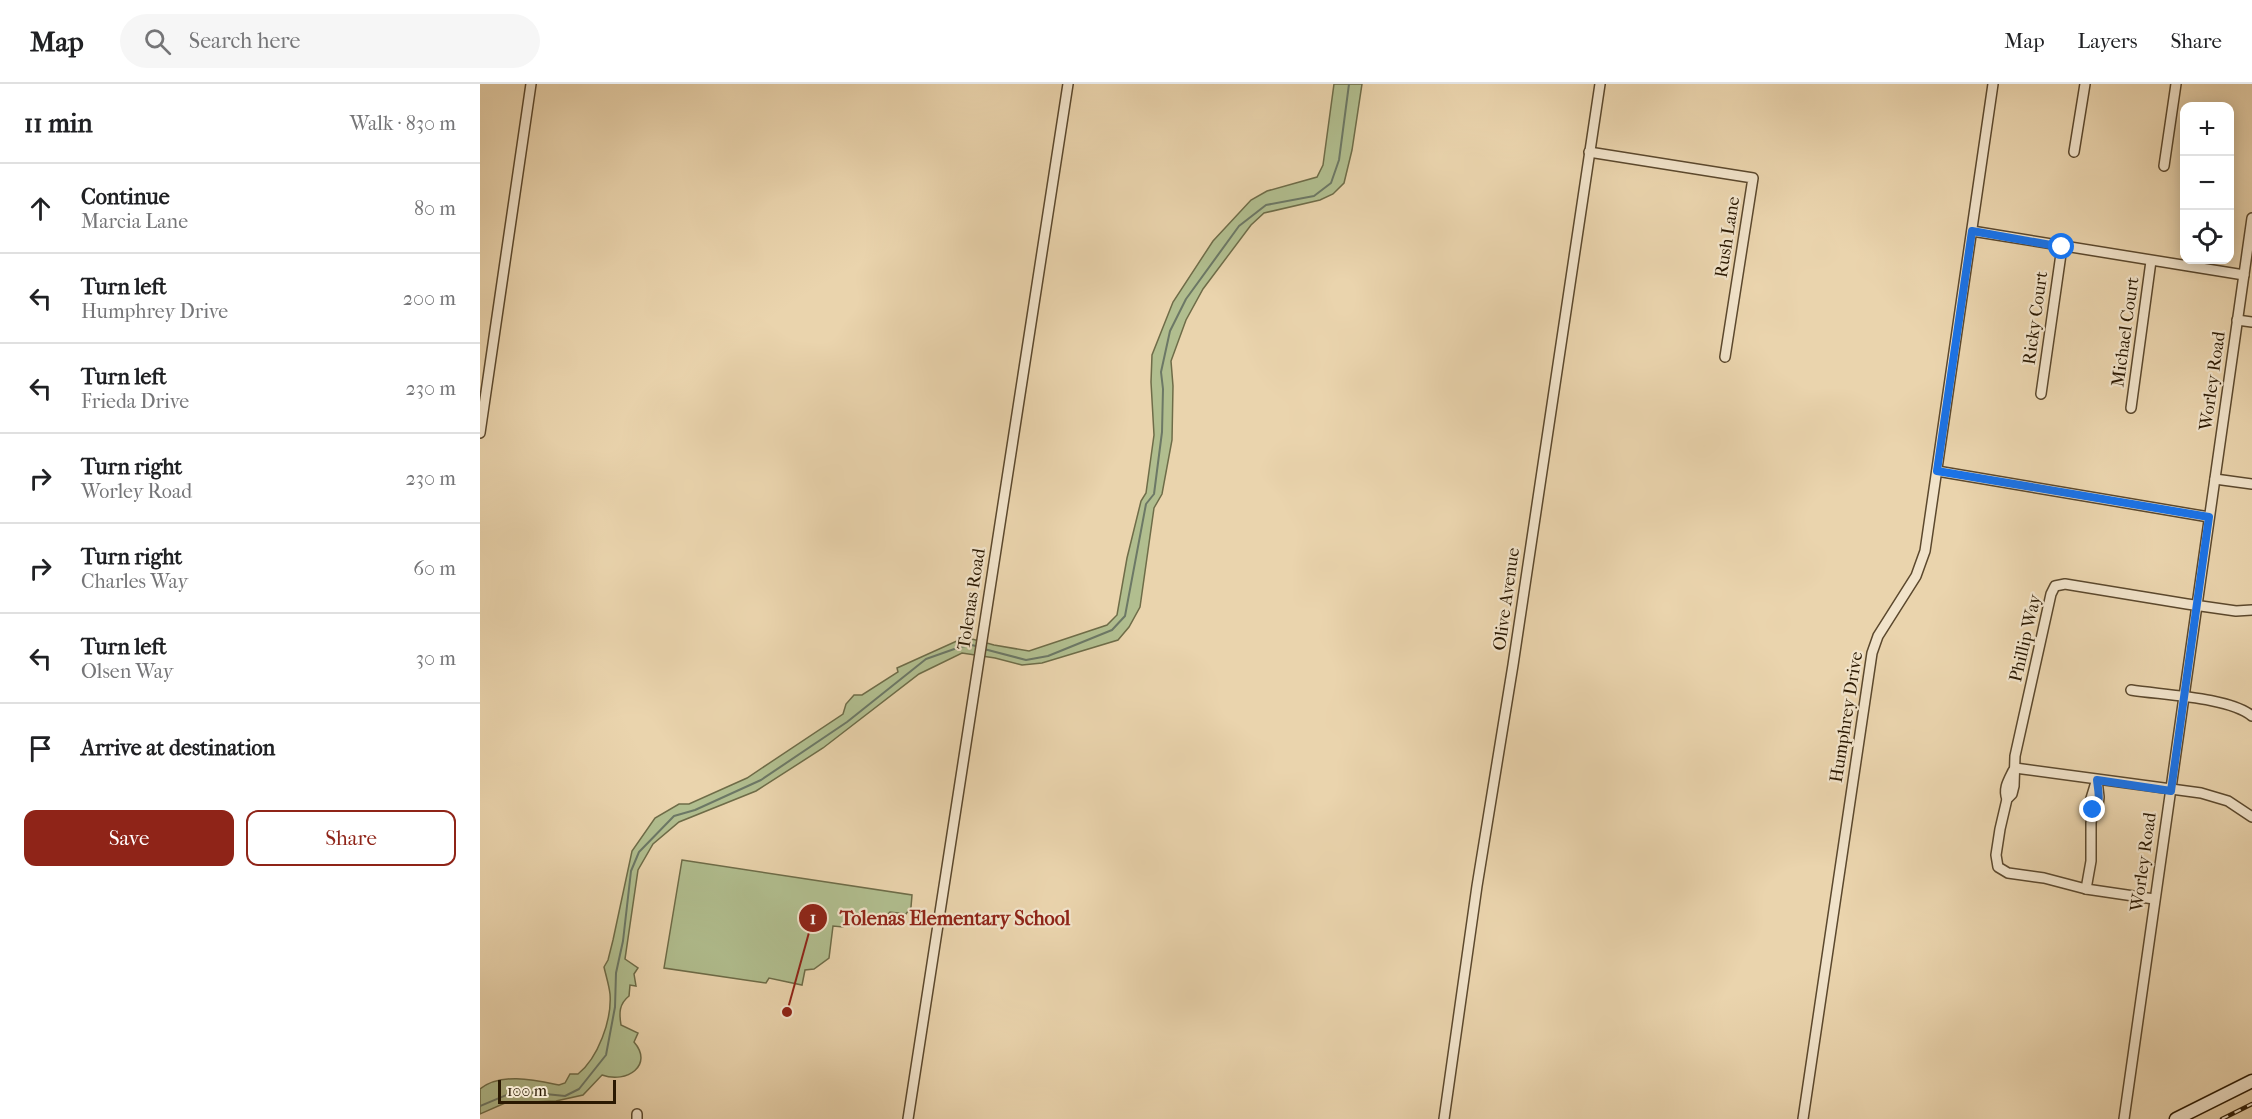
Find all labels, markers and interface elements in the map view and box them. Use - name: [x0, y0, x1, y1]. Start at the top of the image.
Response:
- search box: [120, 14, 540, 68]
- text: Map: [30, 25, 84, 58]
- icon: search: [141, 25, 174, 58]
- text: Search here: [189, 28, 300, 54]
- text: Map: [2004, 29, 2045, 53]
- text: Layers: [2078, 29, 2137, 53]
- text: Share: [2170, 29, 2222, 53]
- map controls: [2180, 102, 2234, 264]
- button: +: [2180, 102, 2234, 156]
- text: 11 min: [24, 108, 93, 139]
- text: Walk · 830 m: [350, 112, 456, 135]
- button: −: [2180, 156, 2234, 210]
- text: Continue: [81, 184, 170, 210]
- icon: ahead: [24, 192, 57, 225]
- street label: Rush Lane: [1711, 195, 1744, 279]
- text: 80 m: [414, 197, 456, 220]
- text: Marcia Lane: [81, 210, 188, 233]
- button: locate: [2180, 210, 2234, 264]
- route start: [2048, 233, 2074, 259]
- street label: Ricky Court: [2019, 269, 2053, 366]
- text: Turn left: [81, 274, 167, 300]
- street label: Michael Court: [2107, 275, 2144, 389]
- icon: left: [24, 282, 57, 315]
- text: 200 m: [403, 287, 456, 310]
- text: Humphrey Drive: [81, 300, 228, 323]
- street label: Worley Road: [2195, 330, 2230, 433]
- text: Turn left: [81, 364, 167, 390]
- icon: left: [24, 372, 57, 405]
- text: 230 m: [406, 377, 456, 400]
- text: Frieda Drive: [81, 390, 189, 413]
- text: Turn right: [81, 454, 182, 480]
- icon: right: [24, 462, 57, 495]
- text: 230 m: [406, 467, 456, 490]
- text: Worley Road: [81, 480, 192, 503]
- text: Turn right: [81, 544, 182, 570]
- street label: Olive Avenue: [1489, 546, 1524, 652]
- street label: Tolenas Road: [953, 547, 990, 651]
- icon: right: [24, 552, 57, 585]
- text: 60 m: [413, 557, 456, 580]
- text: Charles Way: [81, 570, 188, 593]
- street label: Phillip Way: [2005, 591, 2046, 684]
- text: Turn left: [81, 634, 167, 660]
- icon: left: [24, 642, 57, 675]
- text: 30 m: [416, 647, 456, 670]
- street label: Humphrey Drive: [1826, 650, 1867, 784]
- text: Olsen Way: [81, 660, 173, 683]
- icon: arrive: [24, 732, 57, 765]
- text: Arrive at destination: [81, 735, 275, 761]
- route end: [2079, 796, 2105, 822]
- button: Save: [24, 810, 234, 866]
- button: Share: [246, 810, 456, 866]
- street label: Worley Road: [2126, 811, 2161, 914]
- callout: Tolenas Elementary School: [798, 899, 1082, 937]
- text: Tolenas Elementary School: [839, 907, 1071, 930]
- text: 1: [810, 908, 816, 929]
- scale bar: [498, 1077, 616, 1104]
- text: 100 m: [507, 1081, 547, 1100]

